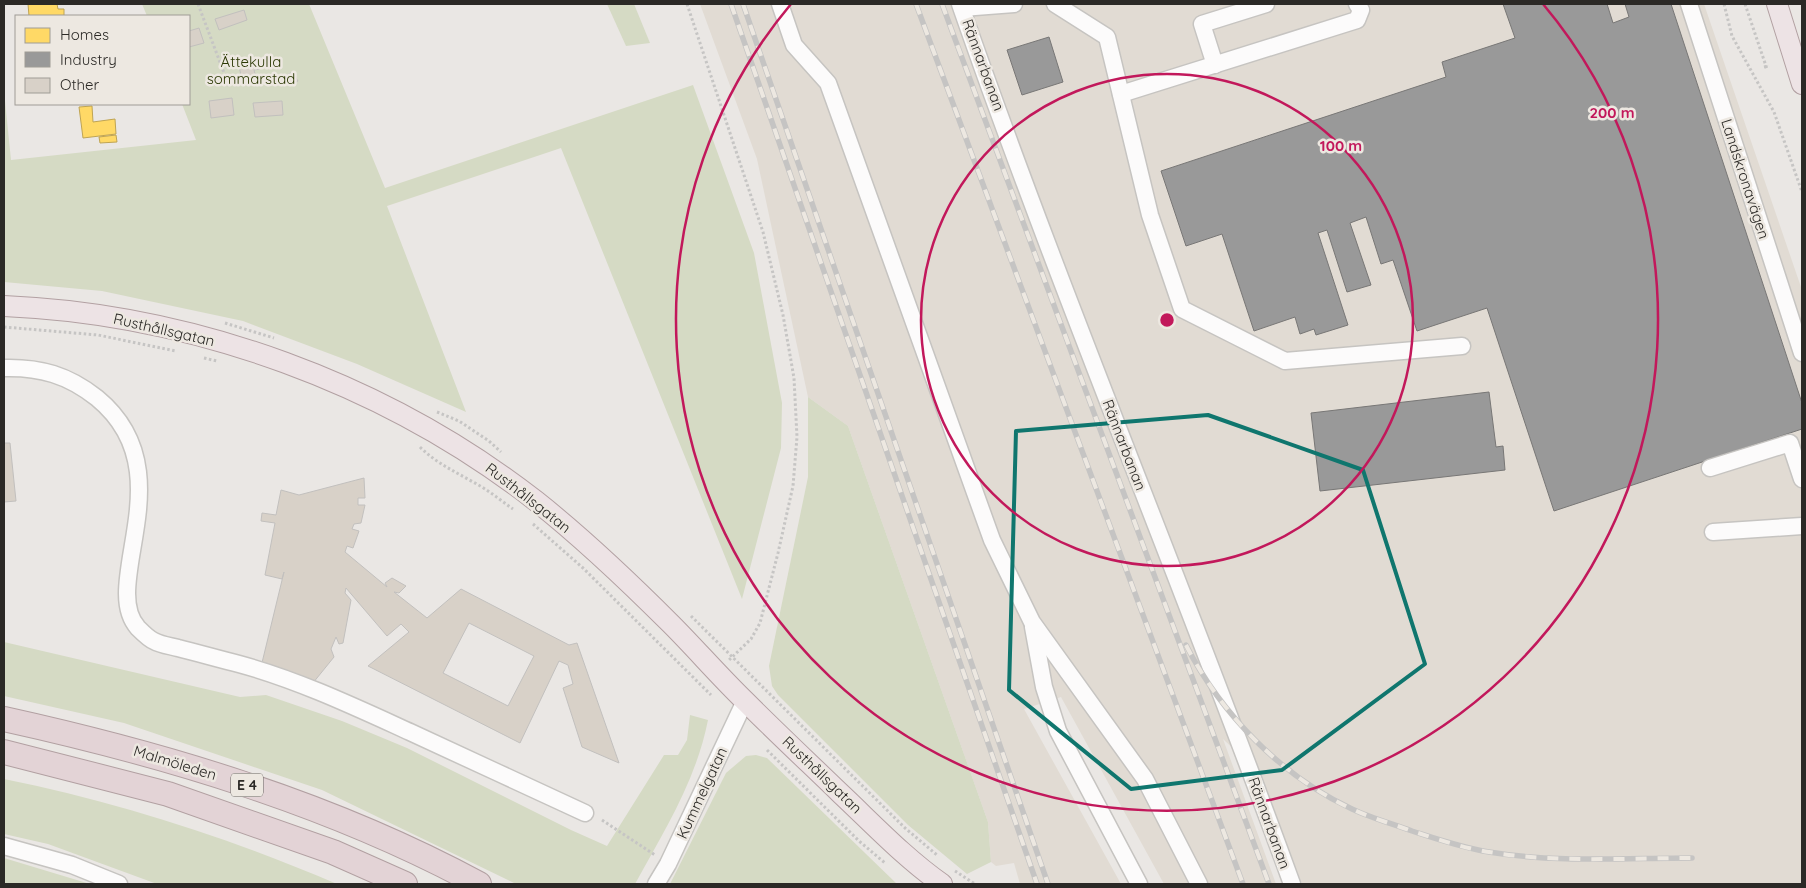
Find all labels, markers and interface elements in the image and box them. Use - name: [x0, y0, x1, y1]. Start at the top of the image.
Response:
- legend: [15, 15, 190, 105]
- street label: Rännarbanan: [958, 16, 1009, 113]
- text: Homes: [60, 25, 109, 44]
- text: Industry: [60, 50, 117, 69]
- park label: Ättekulla sommarstad: [207, 52, 295, 88]
- text: Other: [60, 75, 100, 94]
- text: 200 m: [1590, 103, 1635, 122]
- street label: Landskronavägen: [1717, 116, 1774, 241]
- text: 100 m: [1320, 136, 1362, 155]
- street label: Rusthållsgatan: [112, 309, 217, 350]
- centre of rings: [1158, 311, 1176, 329]
- street label: Rännarbanan: [1098, 397, 1151, 493]
- street label: Rusthållsgatan: [482, 458, 575, 537]
- street label: Rusthållsgatan: [779, 732, 866, 817]
- street label: Malmöleden: [131, 741, 219, 784]
- street label: Kummelgatan: [672, 744, 731, 842]
- road number: E 4: [231, 774, 263, 796]
- street label: Rännarbanan: [1244, 774, 1295, 871]

